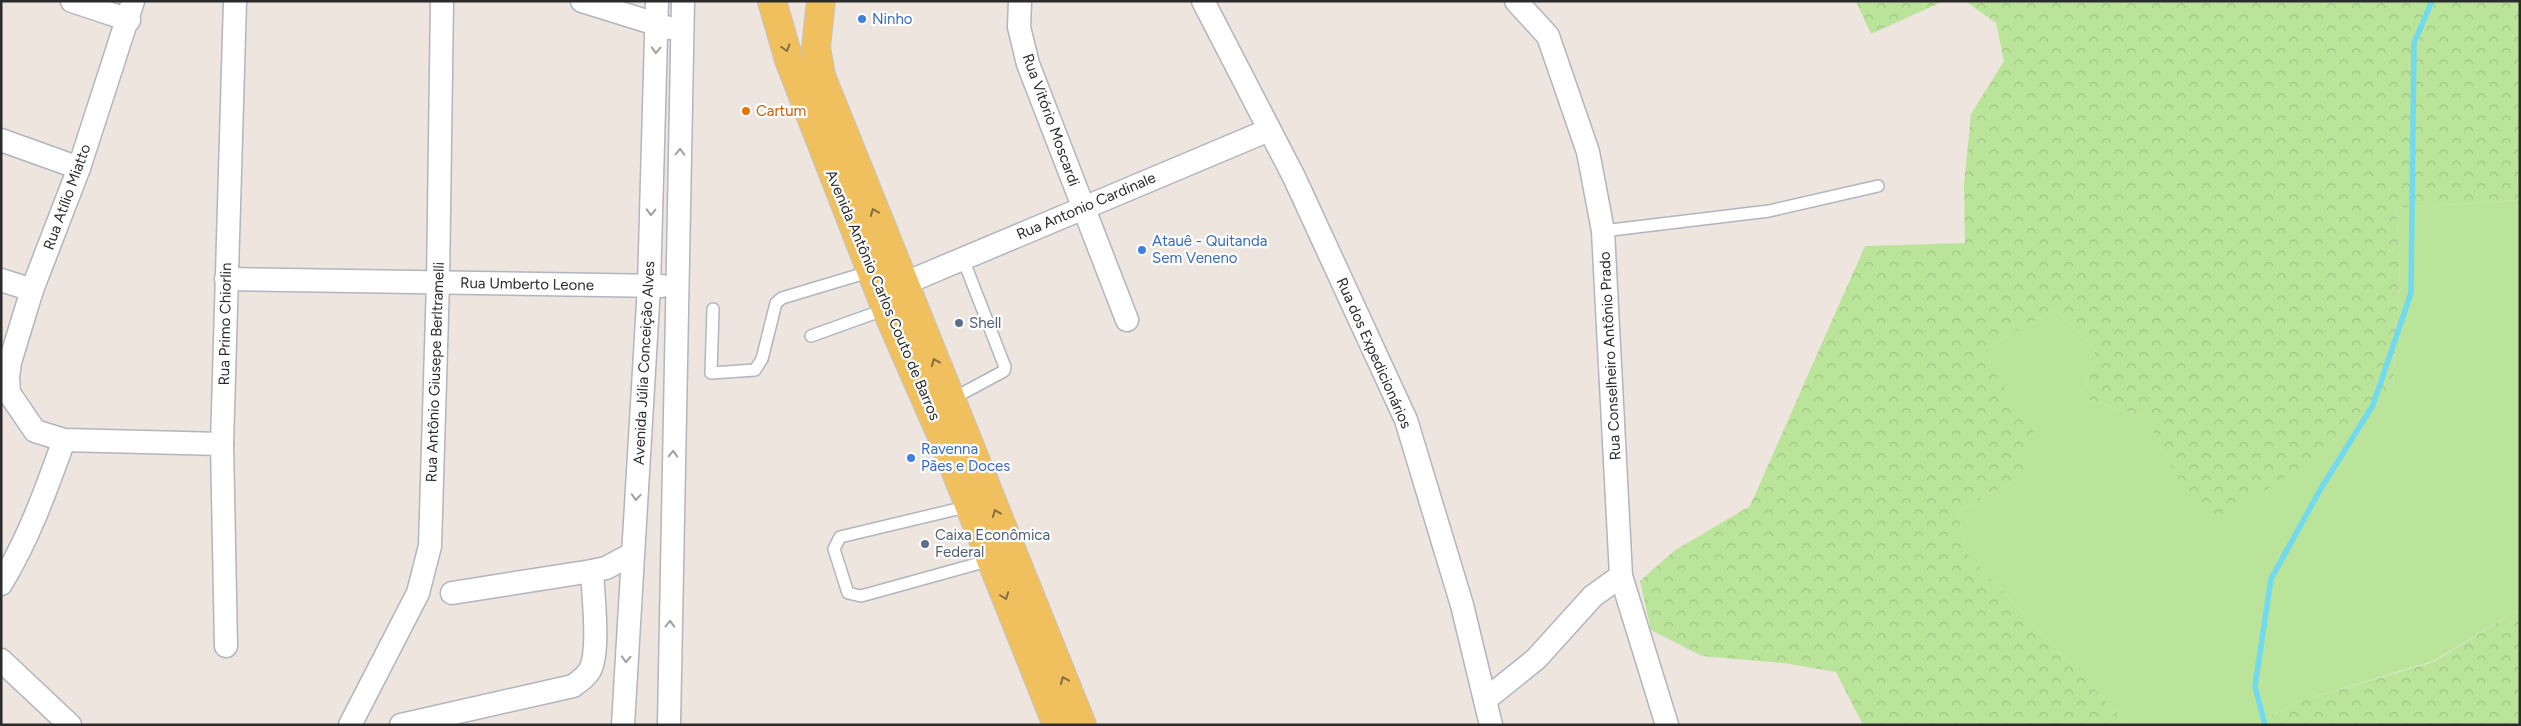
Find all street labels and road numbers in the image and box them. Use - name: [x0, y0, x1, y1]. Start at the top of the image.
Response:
- street label: Rua Vitório Moscardi: [1019, 51, 1083, 189]
- street label: Rua Atílio Miatto: [39, 141, 95, 252]
- street label: Avenida Antônio Carlos Couto de Barros: [822, 167, 944, 423]
- street label: Rua Antonio Cardinale: [1014, 168, 1158, 244]
- street label: Rua Conselheiro Antônio Prado: [1596, 251, 1624, 461]
- street label: Rua Antônio Giusepe Berltramelli: [422, 261, 448, 483]
- street label: Avenida Júlia Conceição Alves: [630, 261, 658, 465]
- street label: Rua Primo Chiorlin: [215, 262, 235, 386]
- street label: Rua Umberto Leone: [460, 274, 594, 294]
- street label: Rua dos Expedicionários: [1333, 275, 1415, 431]

